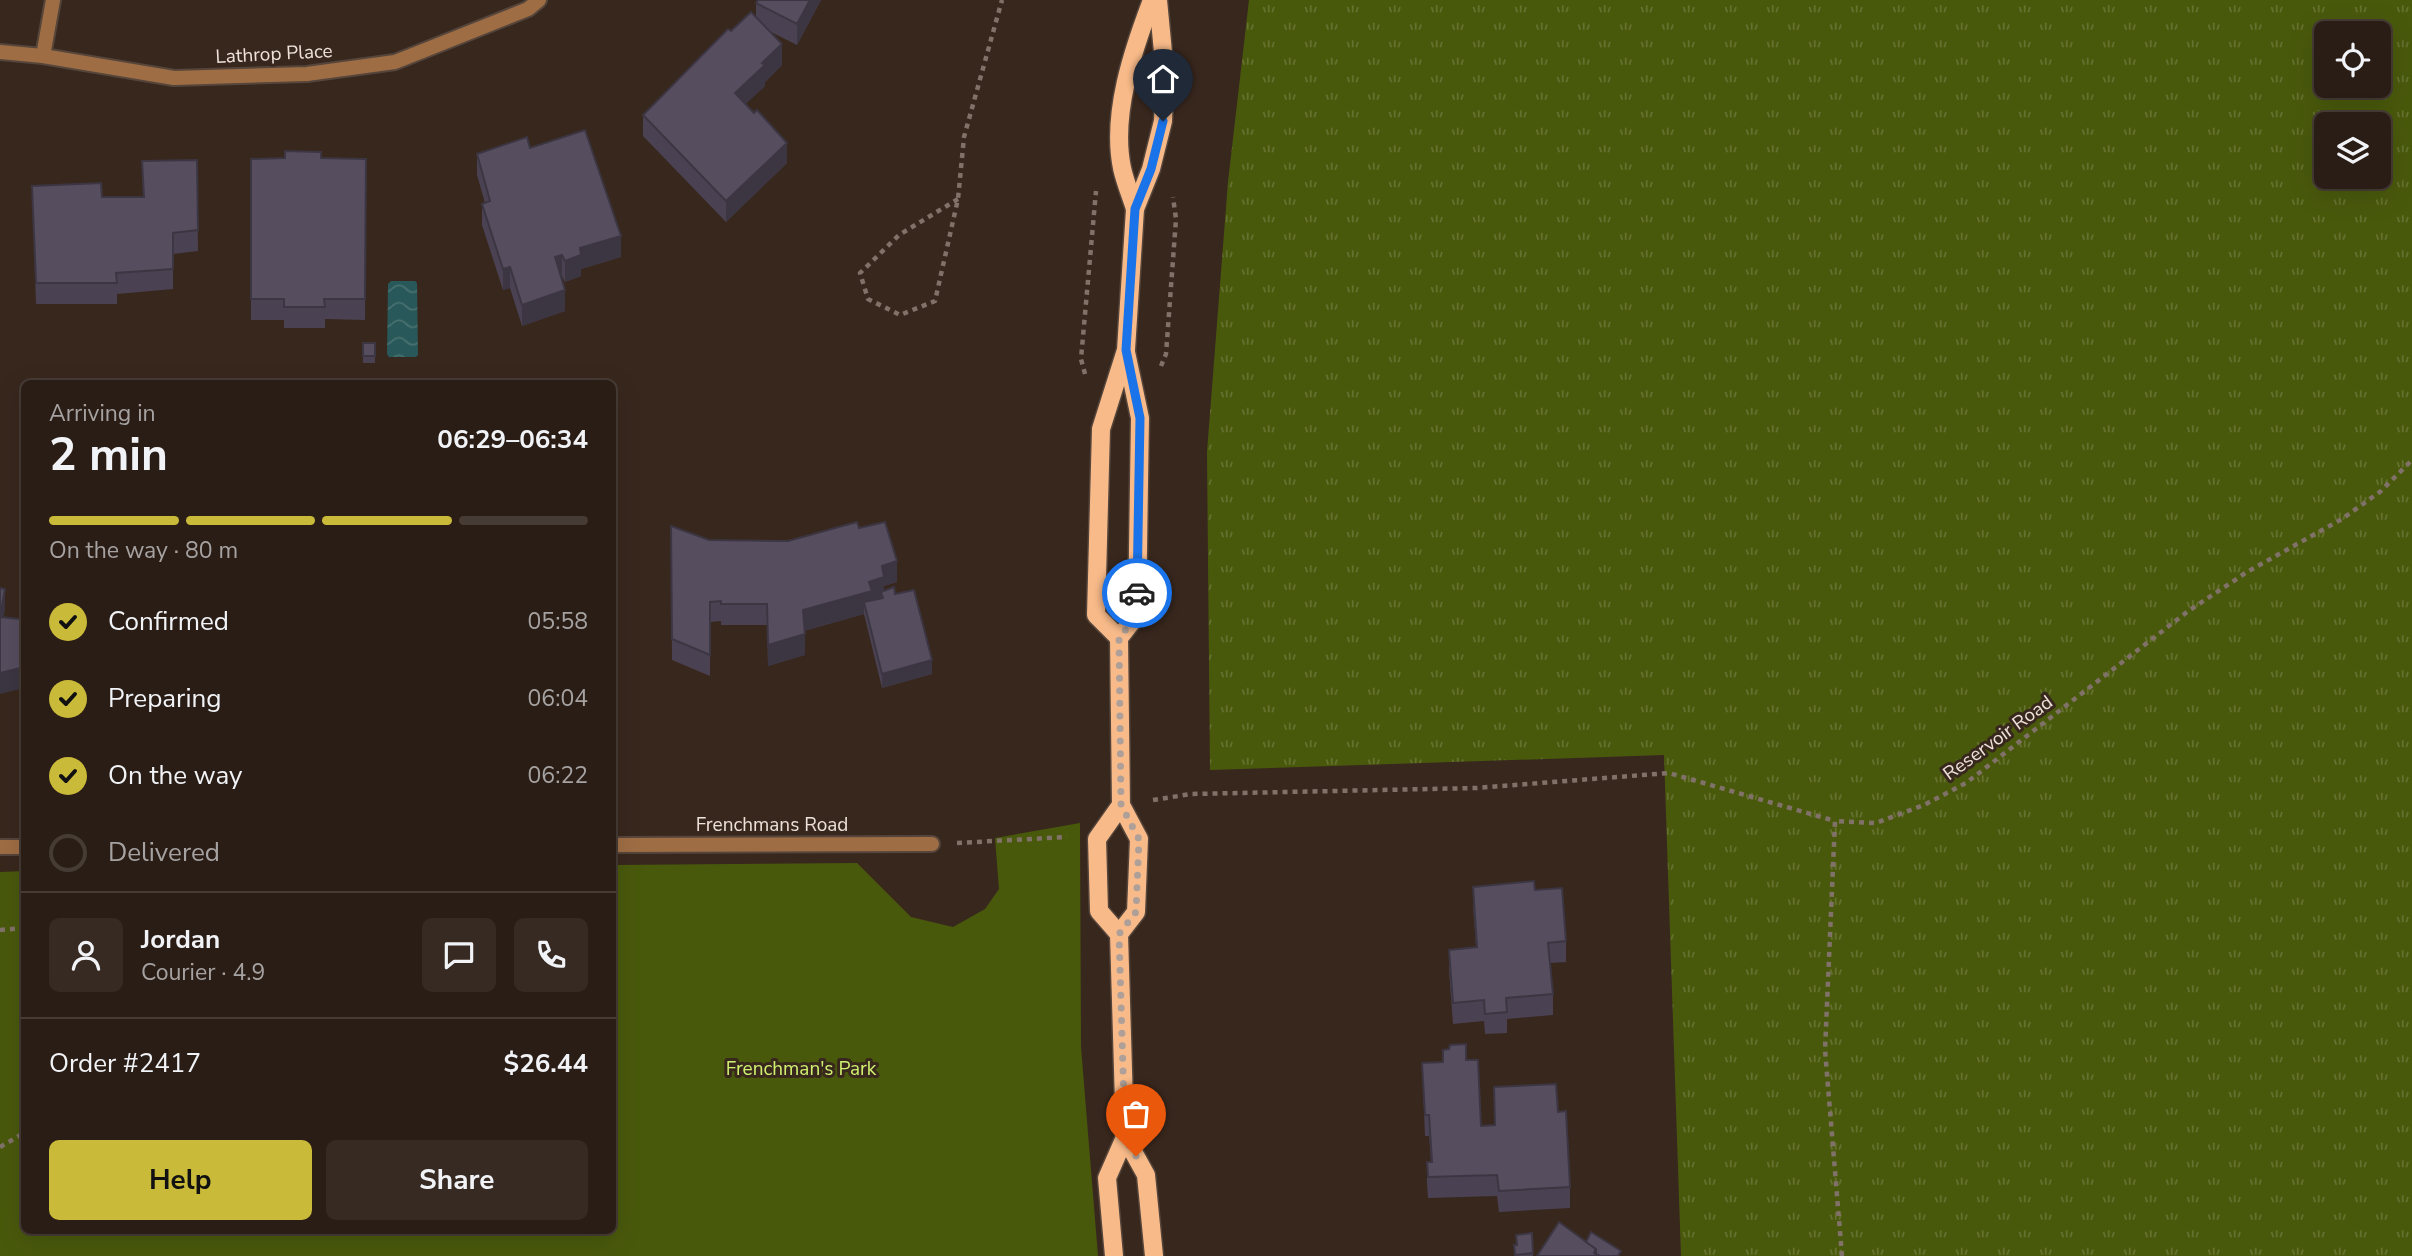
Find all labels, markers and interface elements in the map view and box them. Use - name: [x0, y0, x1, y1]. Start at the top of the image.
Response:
- map controls: [2314, 21, 2391, 189]
- button: locate: [2314, 21, 2391, 98]
- street label: Lathrop Place: [215, 38, 333, 70]
- pin: [1133, 49, 1193, 121]
- icon: home: [1144, 60, 1182, 98]
- button: layers: [2314, 112, 2391, 189]
- text: Arriving in: [49, 398, 156, 429]
- text: 06:29–06:34: [437, 422, 588, 457]
- text: 2 min: [49, 423, 168, 486]
- text: On the way · 80 m: [49, 535, 238, 566]
- courier: [1102, 558, 1172, 628]
- icon: car: [1118, 574, 1156, 612]
- icon: check: [49, 603, 87, 641]
- text: Confirmed: [108, 604, 229, 639]
- text: 05:58: [528, 606, 588, 637]
- icon: check: [49, 680, 87, 718]
- text: Preparing: [108, 681, 221, 716]
- text: 06:04: [528, 683, 588, 714]
- street label: Reservoir Road: [1938, 689, 2058, 787]
- icon: check: [49, 757, 87, 795]
- text: On the way: [108, 758, 242, 793]
- text: 06:22: [528, 760, 588, 791]
- street label: Frenchmans Road: [696, 812, 848, 838]
- text: Delivered: [108, 835, 220, 870]
- button: person: [49, 918, 123, 992]
- button: chat: [422, 918, 496, 992]
- button: phone: [514, 918, 588, 992]
- text: Jordan: [141, 922, 220, 957]
- text: Courier · 4.9: [141, 957, 265, 988]
- text: Order #2417: [49, 1046, 201, 1081]
- text: $26.44: [504, 1046, 588, 1081]
- park label: Frenchman's Park: [726, 1056, 877, 1082]
- pin: [1106, 1084, 1166, 1156]
- icon: bag: [1117, 1095, 1155, 1133]
- button: Help: [49, 1140, 312, 1220]
- button: Share: [326, 1140, 588, 1220]

